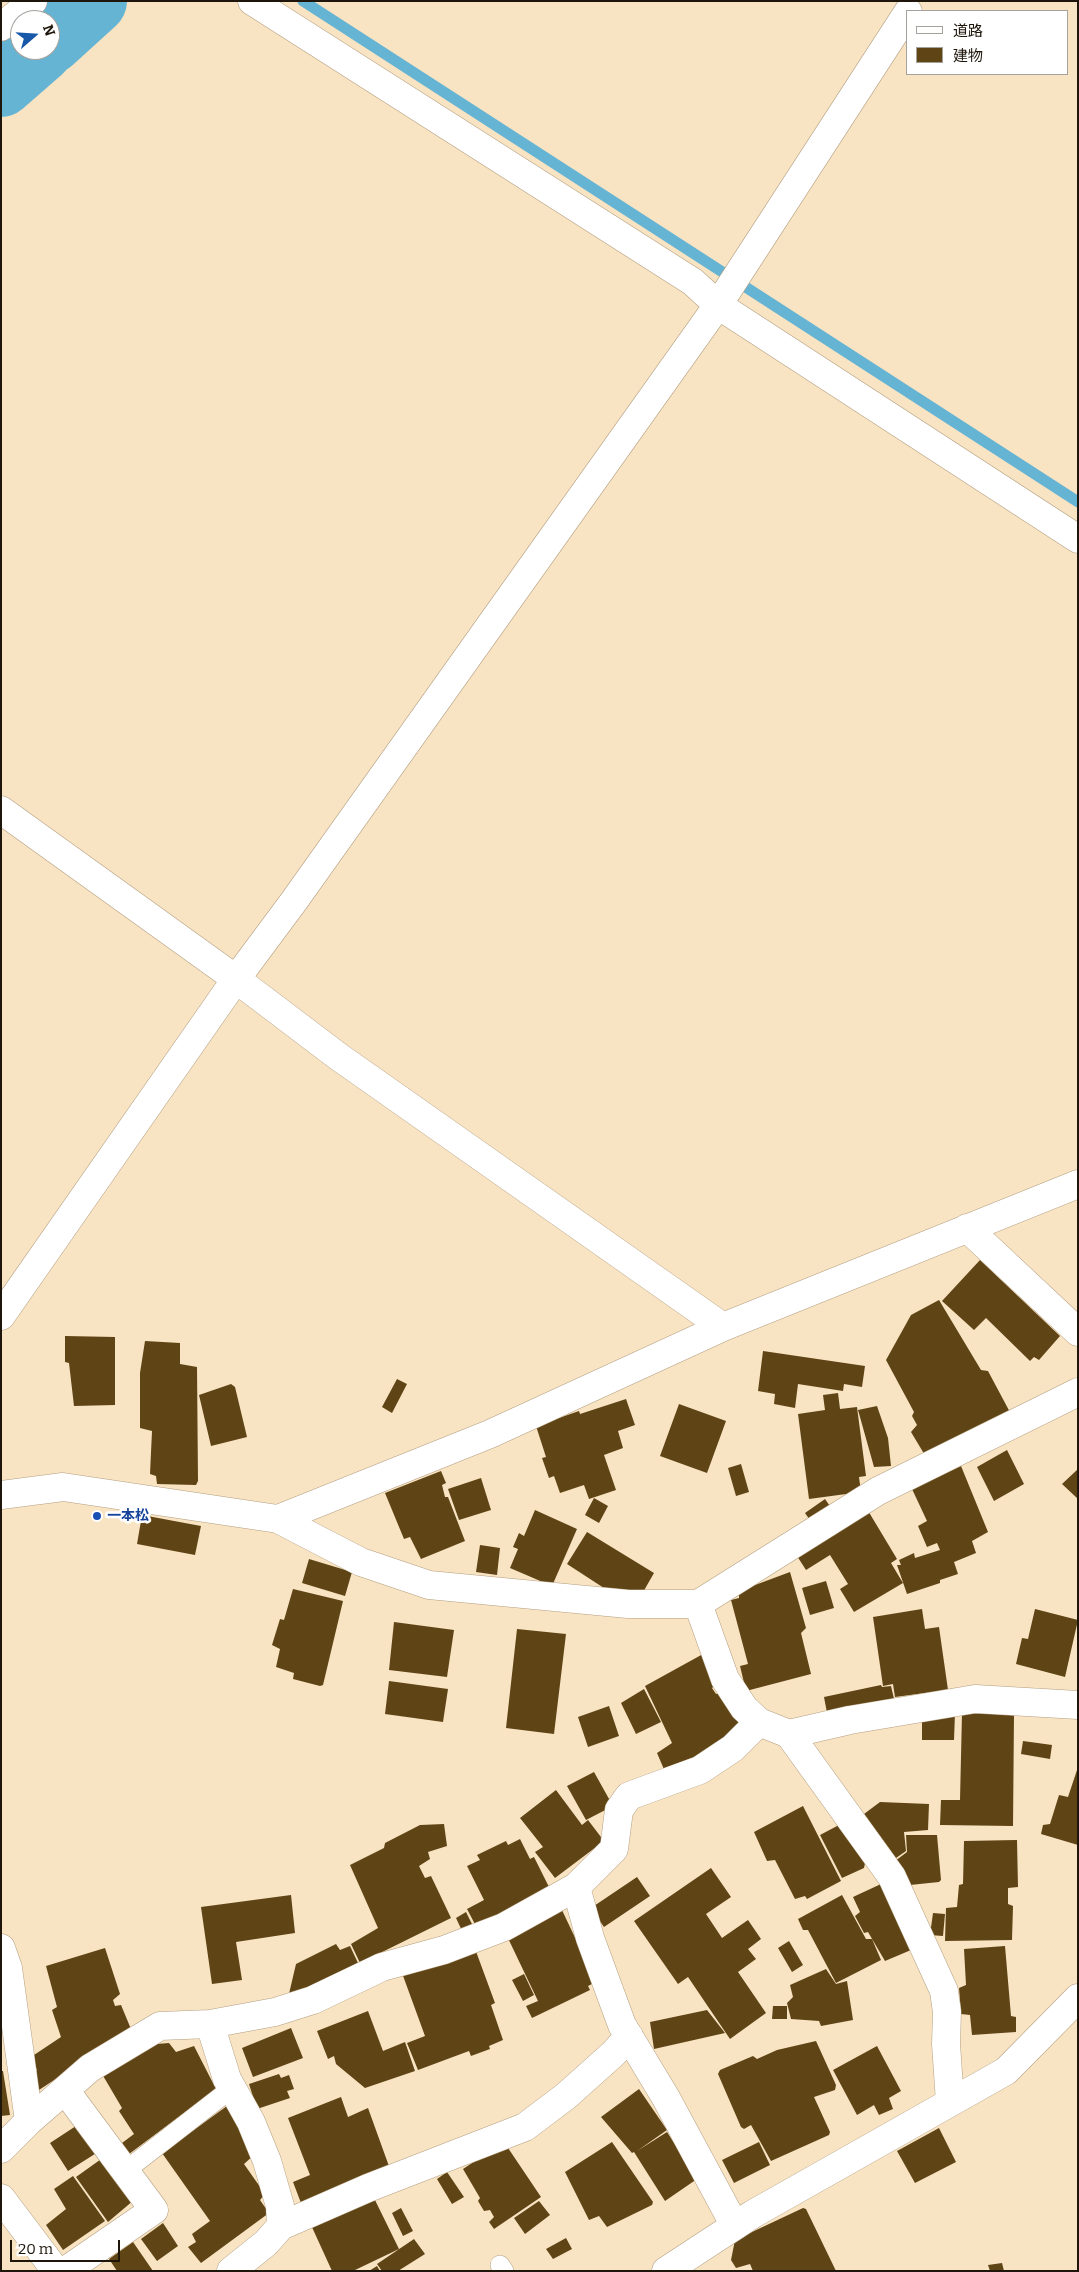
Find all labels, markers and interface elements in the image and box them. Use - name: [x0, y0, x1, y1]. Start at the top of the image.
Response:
- north arrow: [10, 10, 60, 60]
- legend: [906, 10, 1069, 75]
- text: N: [39, 22, 59, 38]
- text: 道路: [953, 22, 983, 40]
- text: 建物: [953, 47, 983, 65]
- place label: 一本松: [107, 1508, 149, 1524]
- marker: 一本松: [91, 1510, 103, 1522]
- scale bar: [12, 2230, 122, 2262]
- text: 20 m: [18, 2240, 53, 2258]

